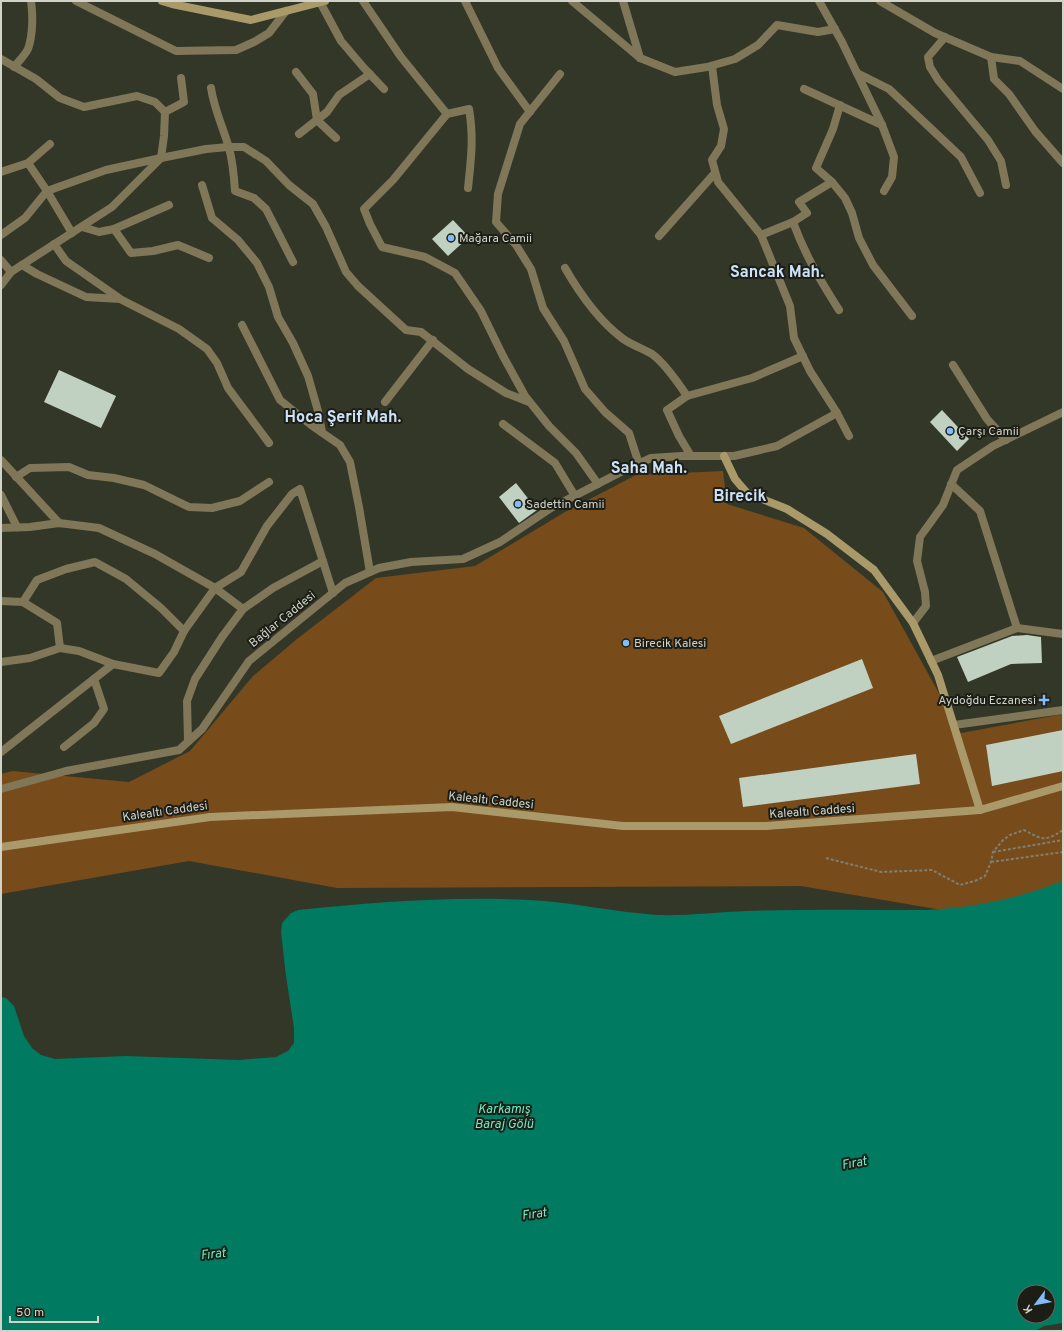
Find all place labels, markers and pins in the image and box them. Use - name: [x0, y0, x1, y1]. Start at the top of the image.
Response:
- place label: Mağara Camii: [459, 231, 532, 247]
- marker: Mağara Camii: [446, 233, 456, 243]
- place label: Çarşı Camii: [958, 424, 1019, 440]
- marker: Çarşı Camii: [945, 426, 955, 436]
- place label: Sadettin Camii: [526, 497, 605, 513]
- marker: Sadettin Camii: [513, 499, 523, 509]
- place label: Birecik Kalesi: [634, 636, 706, 652]
- marker: Birecik Kalesi: [621, 638, 631, 648]
- place label: Aydoğdu Eczanesi: [938, 693, 1036, 709]
- marker: Aydoğdu Eczanesi: [1039, 695, 1049, 705]

